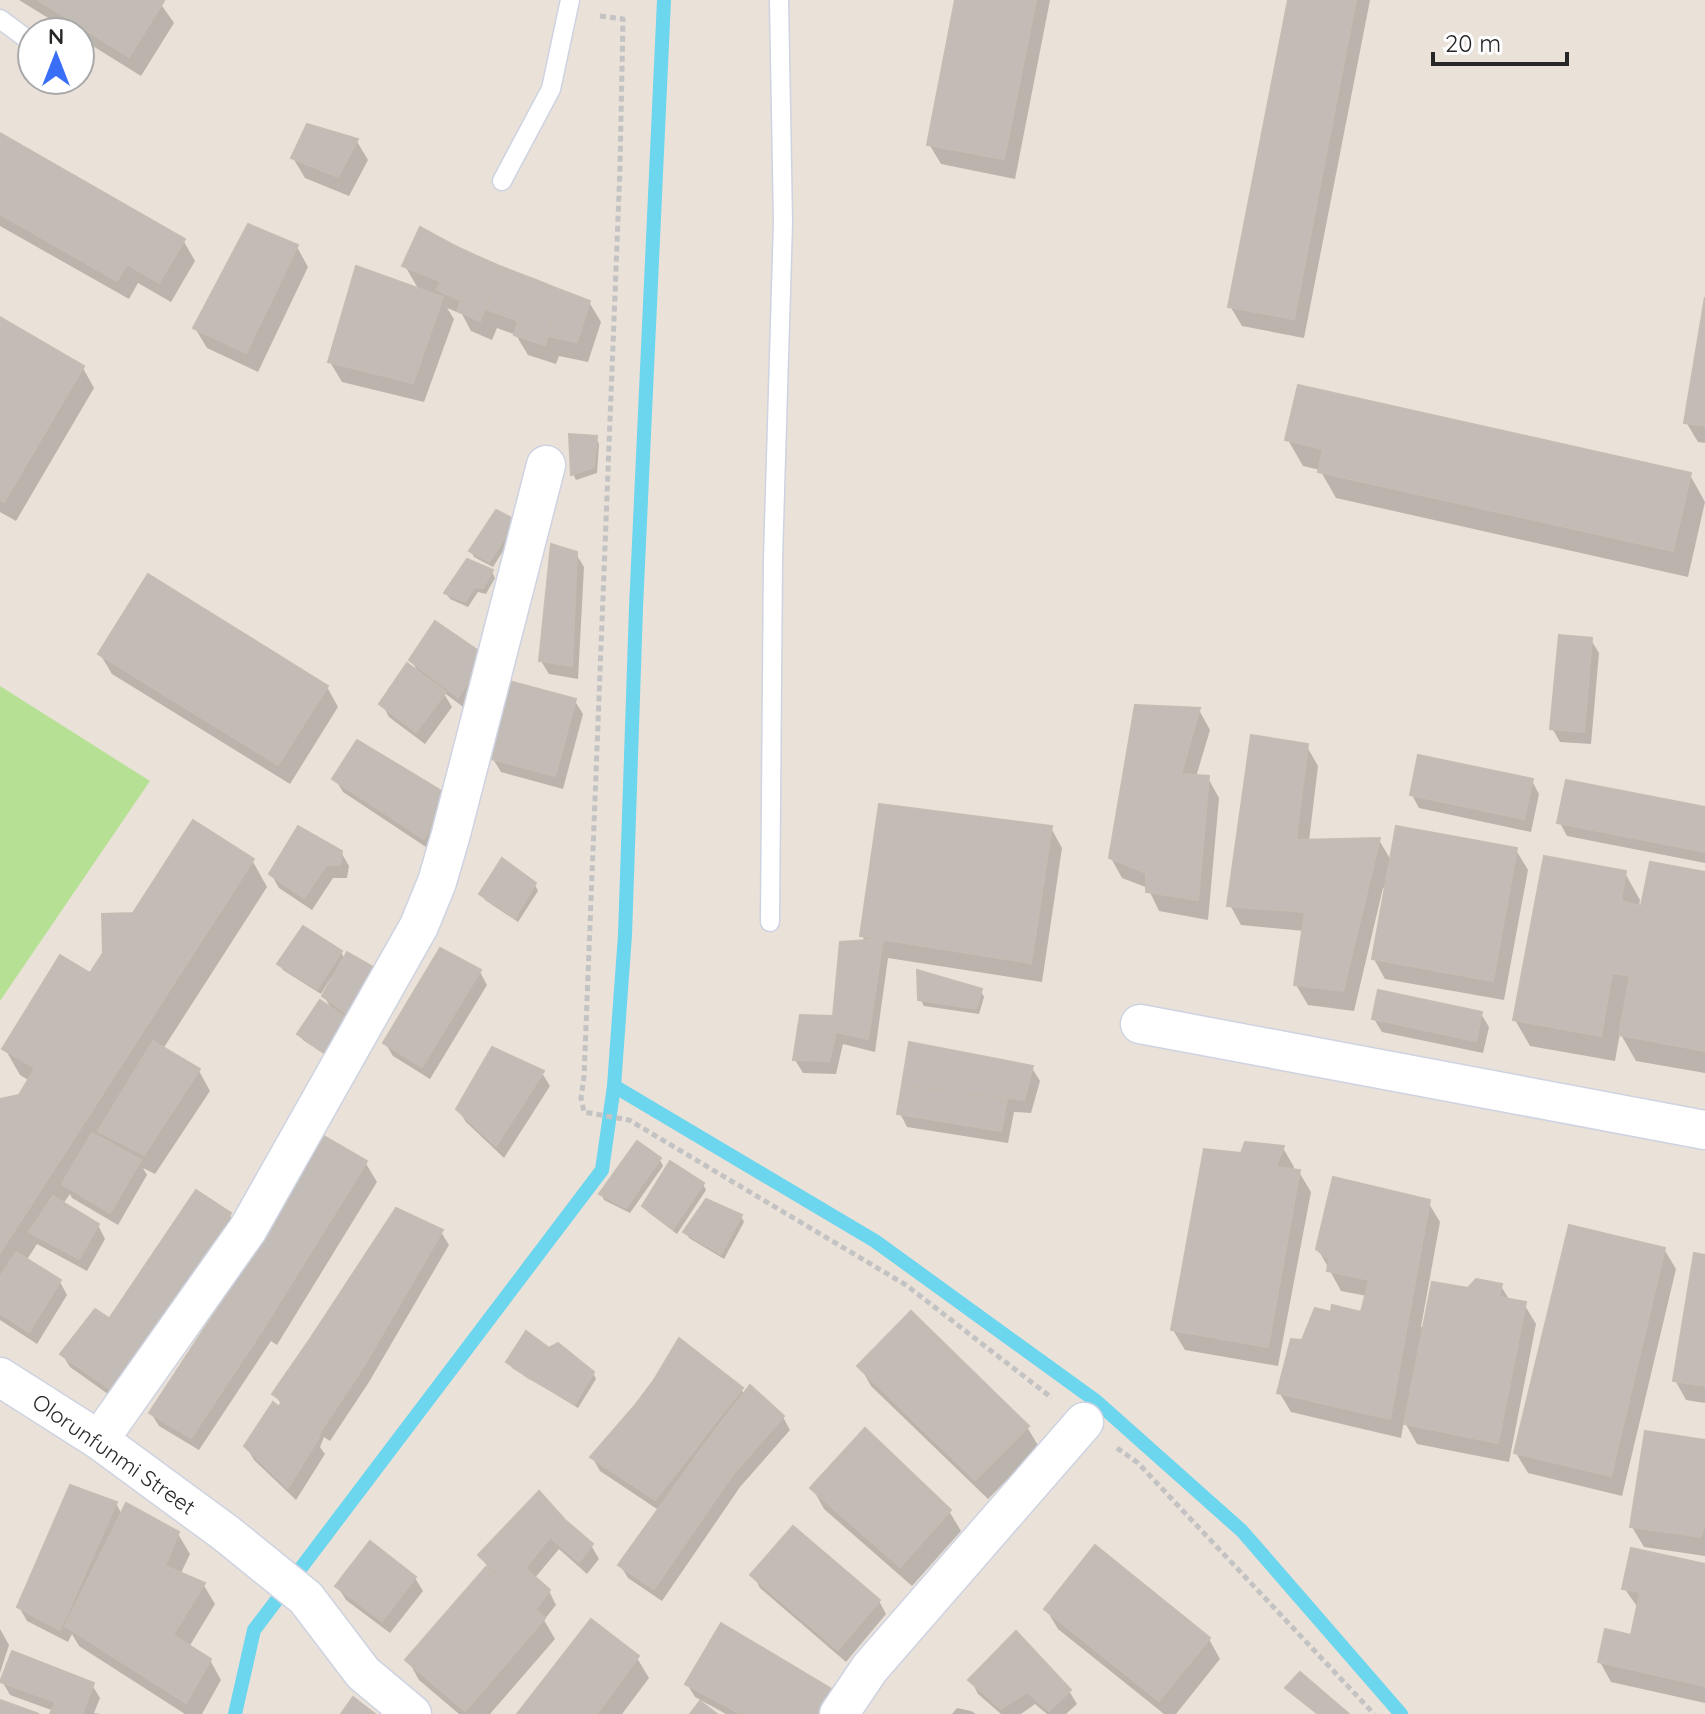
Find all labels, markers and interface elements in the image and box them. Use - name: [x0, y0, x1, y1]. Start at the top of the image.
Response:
- north arrow: [16, 16, 96, 96]
- scale bar: [1433, 16, 1567, 66]
- text: N: [48, 22, 64, 50]
- text: 20 m: [1445, 28, 1501, 58]
- street label: Olorunfunmi Street: [27, 1387, 201, 1521]

